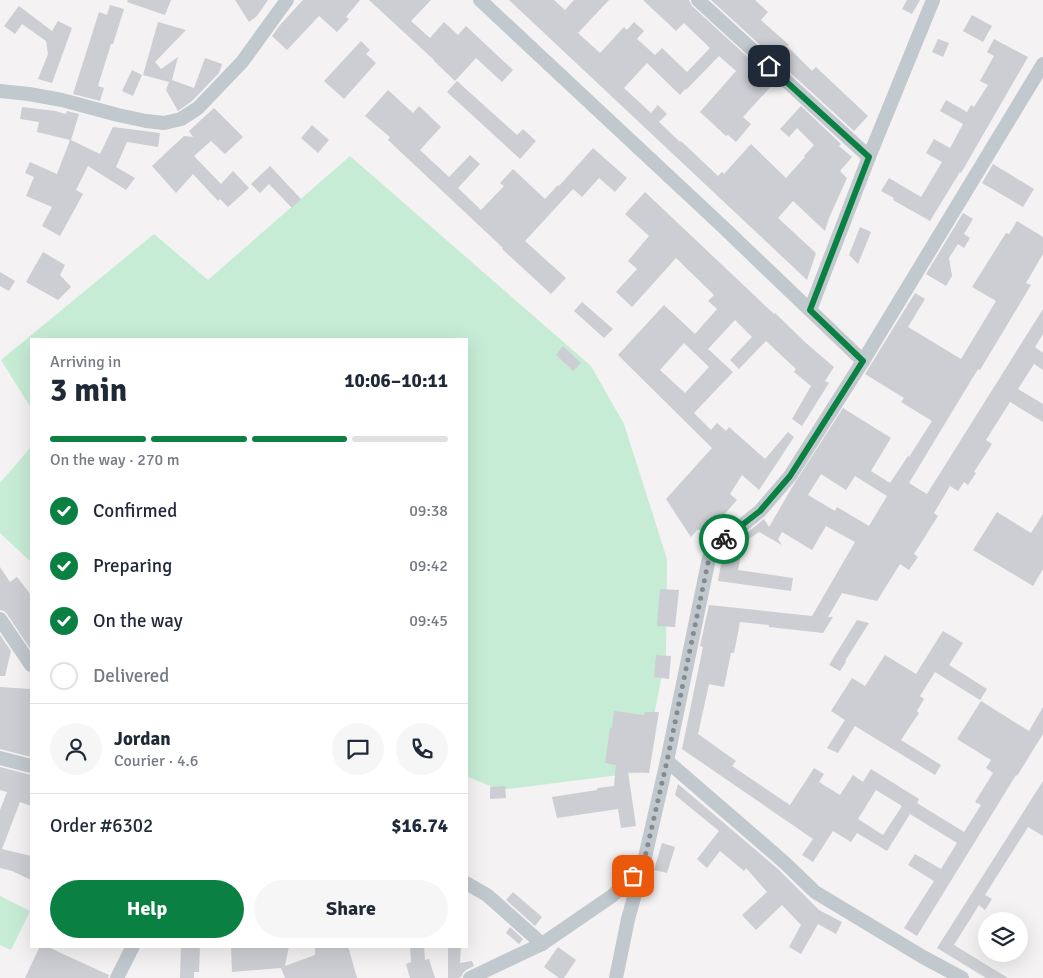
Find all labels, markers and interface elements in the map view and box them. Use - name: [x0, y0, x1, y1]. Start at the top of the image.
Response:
- pin: [748, 45, 790, 87]
- icon: home: [755, 52, 783, 80]
- text: Arriving in: [50, 352, 121, 372]
- text: 10:06–10:11: [344, 369, 448, 393]
- text: 3 min: [50, 371, 127, 410]
- text: On the way · 270 m: [50, 450, 180, 470]
- icon: check: [50, 497, 78, 525]
- text: Confirmed: [93, 499, 177, 523]
- text: 09:38: [409, 501, 448, 521]
- courier: [699, 514, 749, 564]
- icon: bike: [710, 525, 738, 553]
- icon: check: [50, 552, 78, 580]
- text: Preparing: [93, 554, 172, 578]
- text: 09:42: [409, 556, 448, 576]
- icon: check: [50, 607, 78, 635]
- text: On the way: [93, 609, 183, 633]
- text: 09:45: [409, 611, 448, 631]
- text: Delivered: [93, 664, 169, 688]
- button: person: [50, 723, 102, 775]
- button: chat: [332, 723, 384, 775]
- button: phone: [396, 723, 448, 775]
- text: Jordan: [114, 727, 171, 751]
- text: Courier · 4.6: [114, 751, 198, 771]
- text: Order #6302: [50, 814, 153, 838]
- text: $16.74: [391, 814, 448, 838]
- pin: [612, 855, 654, 897]
- icon: bag: [619, 862, 647, 890]
- button: Help: [50, 880, 244, 938]
- button: Share: [254, 880, 448, 938]
- map controls: [978, 912, 1028, 962]
- button: layers: [978, 912, 1028, 962]

